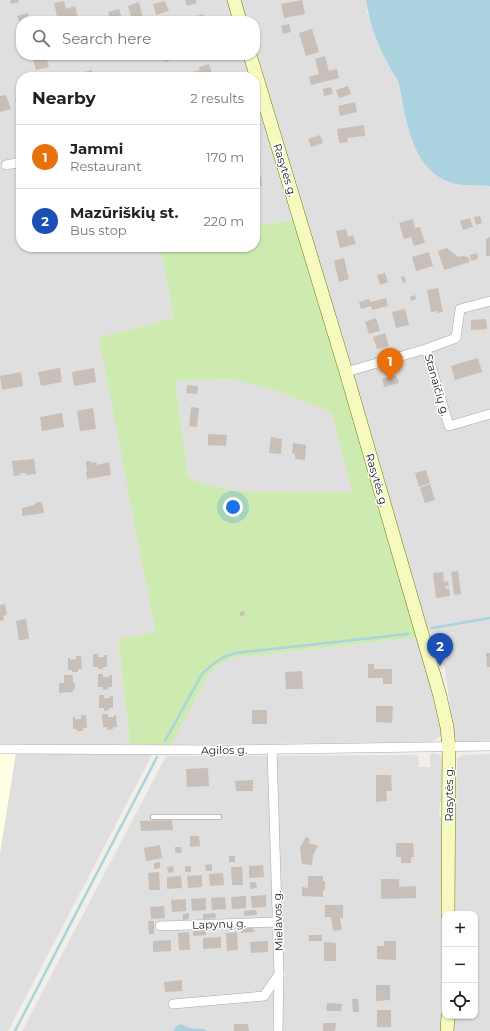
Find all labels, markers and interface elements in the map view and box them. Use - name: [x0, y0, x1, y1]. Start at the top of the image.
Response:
- search box: [16, 16, 260, 60]
- icon: search: [30, 27, 52, 49]
- text: Search here: [62, 29, 151, 48]
- text: Nearby: [32, 88, 96, 108]
- text: 2 results: [190, 90, 244, 106]
- text: Jammi: [70, 139, 123, 158]
- street label: Rasytės g.: [270, 142, 300, 198]
- text: 1: [42, 149, 48, 165]
- text: 170 m: [206, 149, 244, 165]
- text: Restaurant: [70, 158, 141, 174]
- text: Mazūriškių st.: [70, 203, 178, 222]
- text: 2: [41, 213, 49, 229]
- text: 220 m: [203, 213, 244, 229]
- text: Bus stop: [70, 222, 127, 238]
- pin: 1: [377, 348, 403, 381]
- street label: Stanaičių g.: [422, 353, 452, 417]
- street label: Rasytės g.: [363, 452, 391, 508]
- your location: [223, 497, 243, 517]
- pin: 2: [427, 633, 453, 666]
- street label: Agilos g.: [201, 743, 247, 757]
- street label: Rasytės g.: [442, 767, 456, 821]
- street label: Mielavos g.: [270, 891, 286, 951]
- map controls: [442, 911, 478, 1019]
- button: +: [442, 911, 478, 947]
- street label: Lapynų g.: [192, 916, 246, 932]
- button: −: [442, 947, 478, 983]
- button: locate: [442, 983, 478, 1019]

